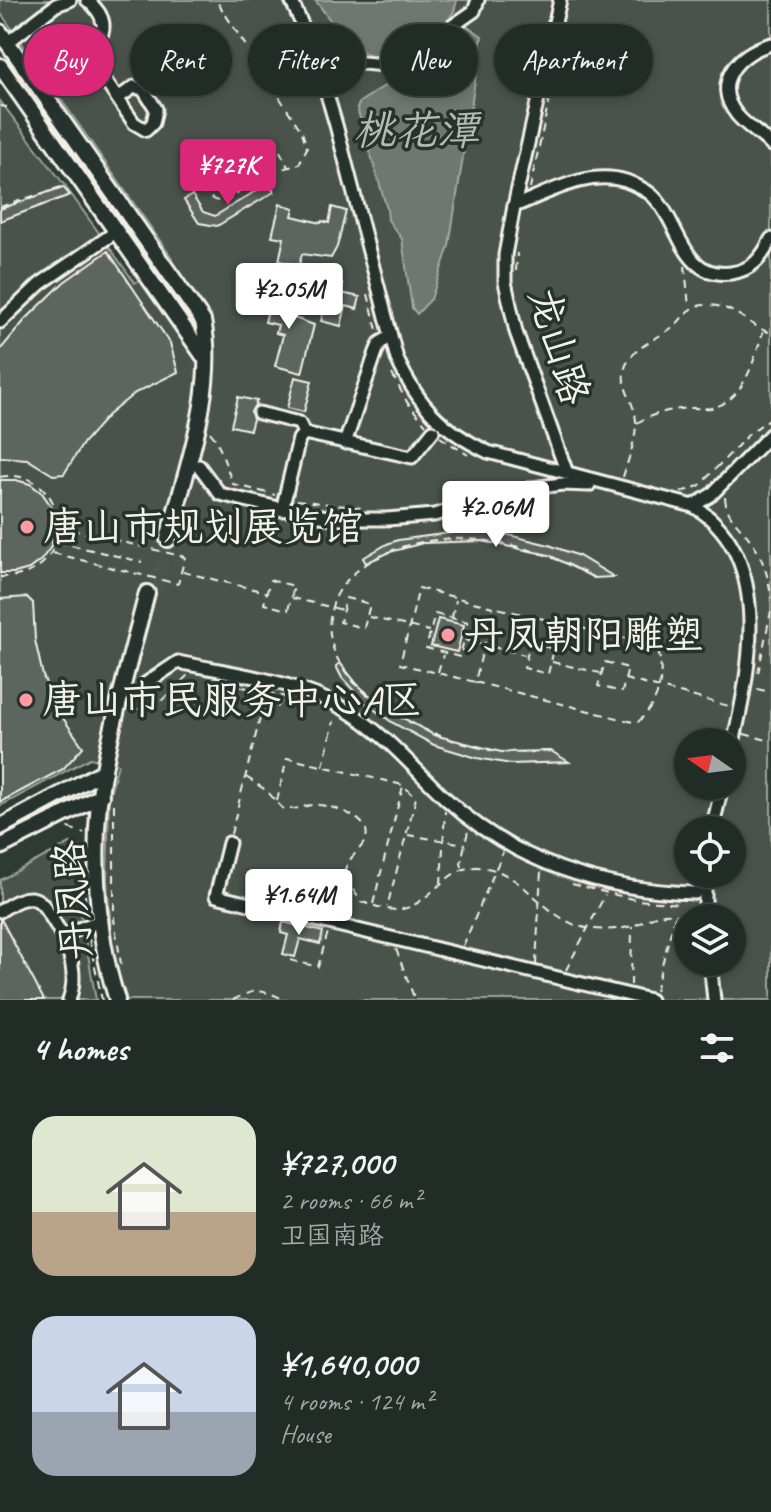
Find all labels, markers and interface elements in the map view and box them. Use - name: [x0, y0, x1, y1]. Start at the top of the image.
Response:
- chip: Buy: [24, 24, 114, 96]
- chip: Rent: [130, 24, 232, 96]
- chip: Filters: [248, 24, 365, 96]
- chip: New: [381, 24, 478, 96]
- chip: Apartment: [494, 24, 653, 96]
- water label: 桃花潭: [353, 104, 482, 157]
- pin: ¥727K: [172, 139, 284, 207]
- text: ¥727K: [198, 148, 258, 181]
- pin: ¥2.05M: [224, 263, 354, 331]
- text: ¥2.05M: [254, 272, 324, 305]
- street label: 龙山路: [518, 281, 600, 411]
- pin: ¥2.06M: [431, 481, 561, 549]
- text: ¥2.06M: [460, 490, 532, 523]
- place label: 唐山市规划展览馆: [43, 502, 363, 552]
- marker: 唐山市规划展览馆: [18, 518, 36, 536]
- place label: 丹凤朝阳雕塑: [464, 610, 704, 660]
- marker: 丹凤朝阳雕塑: [439, 626, 457, 644]
- place label: 唐山市民服务中心A区: [42, 675, 422, 725]
- marker: 唐山市民服务中心A区: [17, 691, 35, 709]
- north arrow: [674, 728, 746, 800]
- map controls: [674, 728, 746, 976]
- button: locate: [674, 816, 746, 888]
- street label: 丹凤路: [44, 838, 102, 962]
- pin: ¥1.64M: [234, 869, 364, 937]
- text: ¥1.64M: [263, 878, 335, 911]
- button: layers: [674, 904, 746, 976]
- icon: filters: [695, 1026, 739, 1070]
- text: 4 homes: [32, 1027, 128, 1070]
- text: ¥727,000: [280, 1141, 394, 1184]
- icon: home: [96, 1148, 192, 1244]
- text: 2 rooms · 66 m²: [280, 1184, 421, 1217]
- text: 卫国南路: [280, 1219, 384, 1252]
- text: ¥1,640,000: [280, 1342, 417, 1385]
- icon: home: [96, 1348, 192, 1444]
- text: 4 rooms · 124 m²: [280, 1385, 432, 1418]
- text: House: [280, 1418, 331, 1451]

